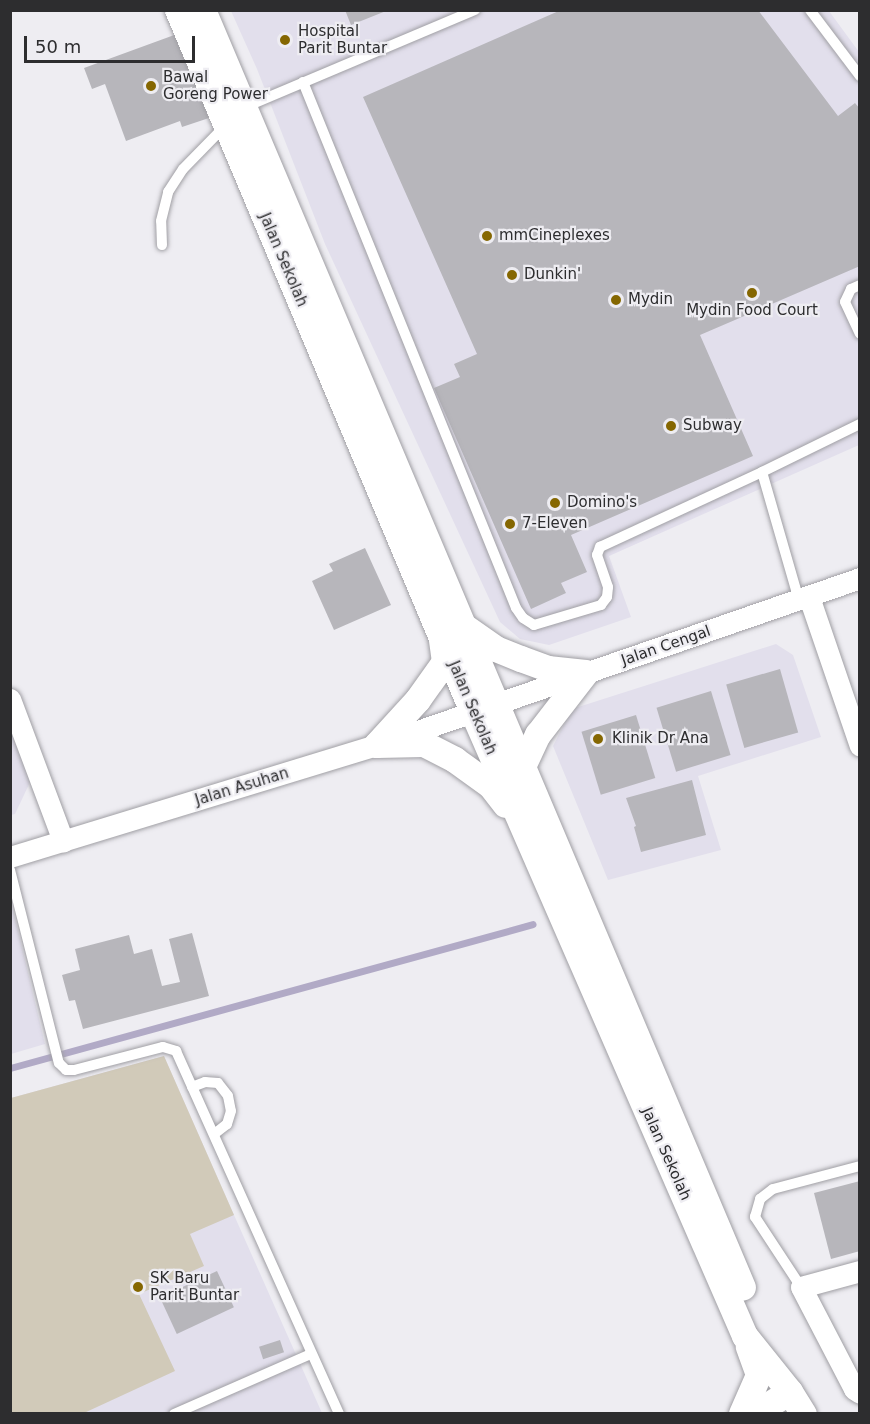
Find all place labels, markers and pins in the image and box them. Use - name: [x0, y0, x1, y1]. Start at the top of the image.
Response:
- place label: Hospital Parit Buntar: [298, 22, 387, 57]
- marker: Hospital Parit Buntar: [276, 31, 294, 49]
- place label: Bawal Goreng Power: [163, 68, 268, 103]
- marker: Bawal Goreng Power: [144, 79, 158, 93]
- place label: mmCineplexes: [499, 227, 610, 245]
- marker: mmCineplexes: [480, 229, 494, 243]
- place label: Dunkin': [524, 266, 581, 284]
- marker: Dunkin': [505, 268, 519, 282]
- marker: Mydin Food Court: [745, 286, 759, 300]
- place label: Mydin: [628, 291, 673, 309]
- marker: Mydin: [609, 293, 623, 307]
- place label: Mydin Food Court: [686, 302, 818, 320]
- place label: Subway: [683, 417, 742, 435]
- marker: Subway: [664, 419, 678, 433]
- place label: Domino's: [567, 494, 637, 512]
- marker: Domino's: [548, 496, 562, 510]
- place label: 7-Eleven: [522, 515, 587, 533]
- marker: 7-Eleven: [503, 517, 517, 531]
- marker: Klinik Dr Ana: [589, 730, 607, 748]
- place label: Klinik Dr Ana: [612, 730, 709, 748]
- place label: SK Baru Parit Buntar: [150, 1269, 239, 1304]
- marker: SK Baru Parit Buntar: [131, 1280, 145, 1294]

